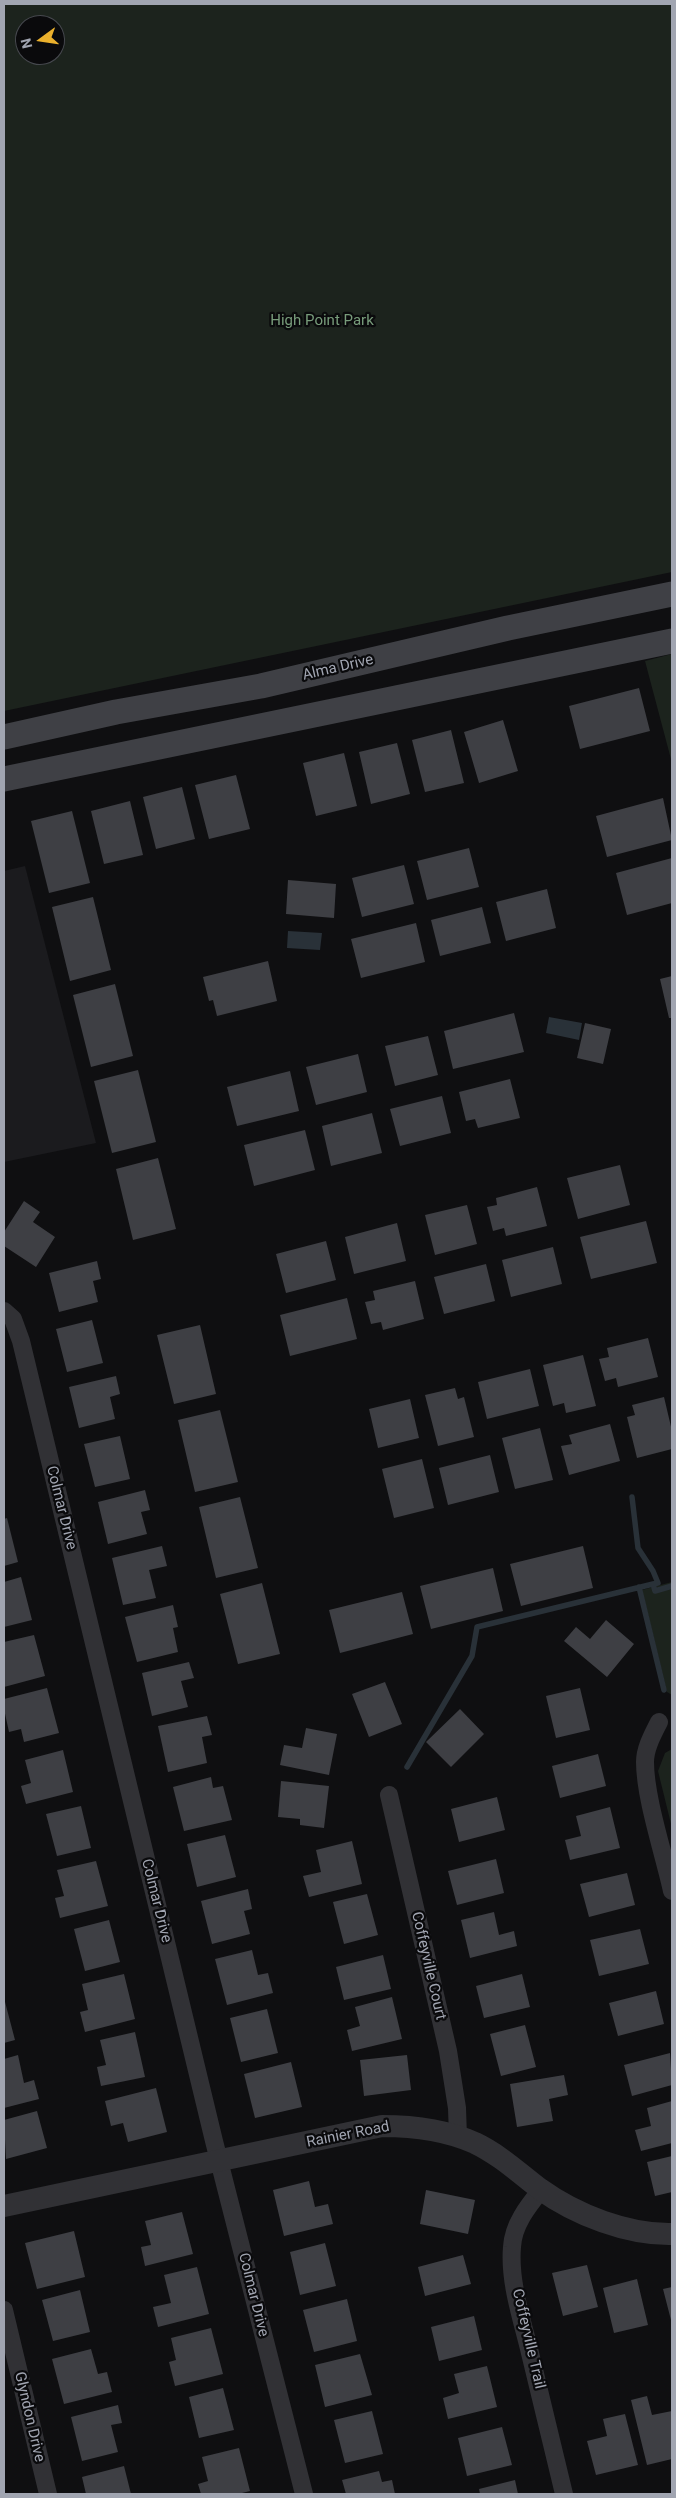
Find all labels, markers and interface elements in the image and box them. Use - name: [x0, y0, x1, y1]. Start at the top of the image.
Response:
- north arrow: [15, 15, 65, 65]
- text: N: [17, 37, 35, 50]
- park label: High Point Park: [270, 312, 374, 330]
- street label: Alma Drive: [301, 651, 375, 685]
- street label: Colmar Drive: [42, 1464, 80, 1552]
- street label: Colmar Drive: [137, 1857, 175, 1945]
- street label: Coffeyville Court: [407, 1910, 449, 2022]
- street label: Rainier Road: [305, 2118, 391, 2152]
- street label: Colmar Drive: [234, 2251, 272, 2339]
- street label: Coffeyville Trail: [508, 2287, 548, 2391]
- street label: Glyndon Drive: [10, 2370, 48, 2464]

